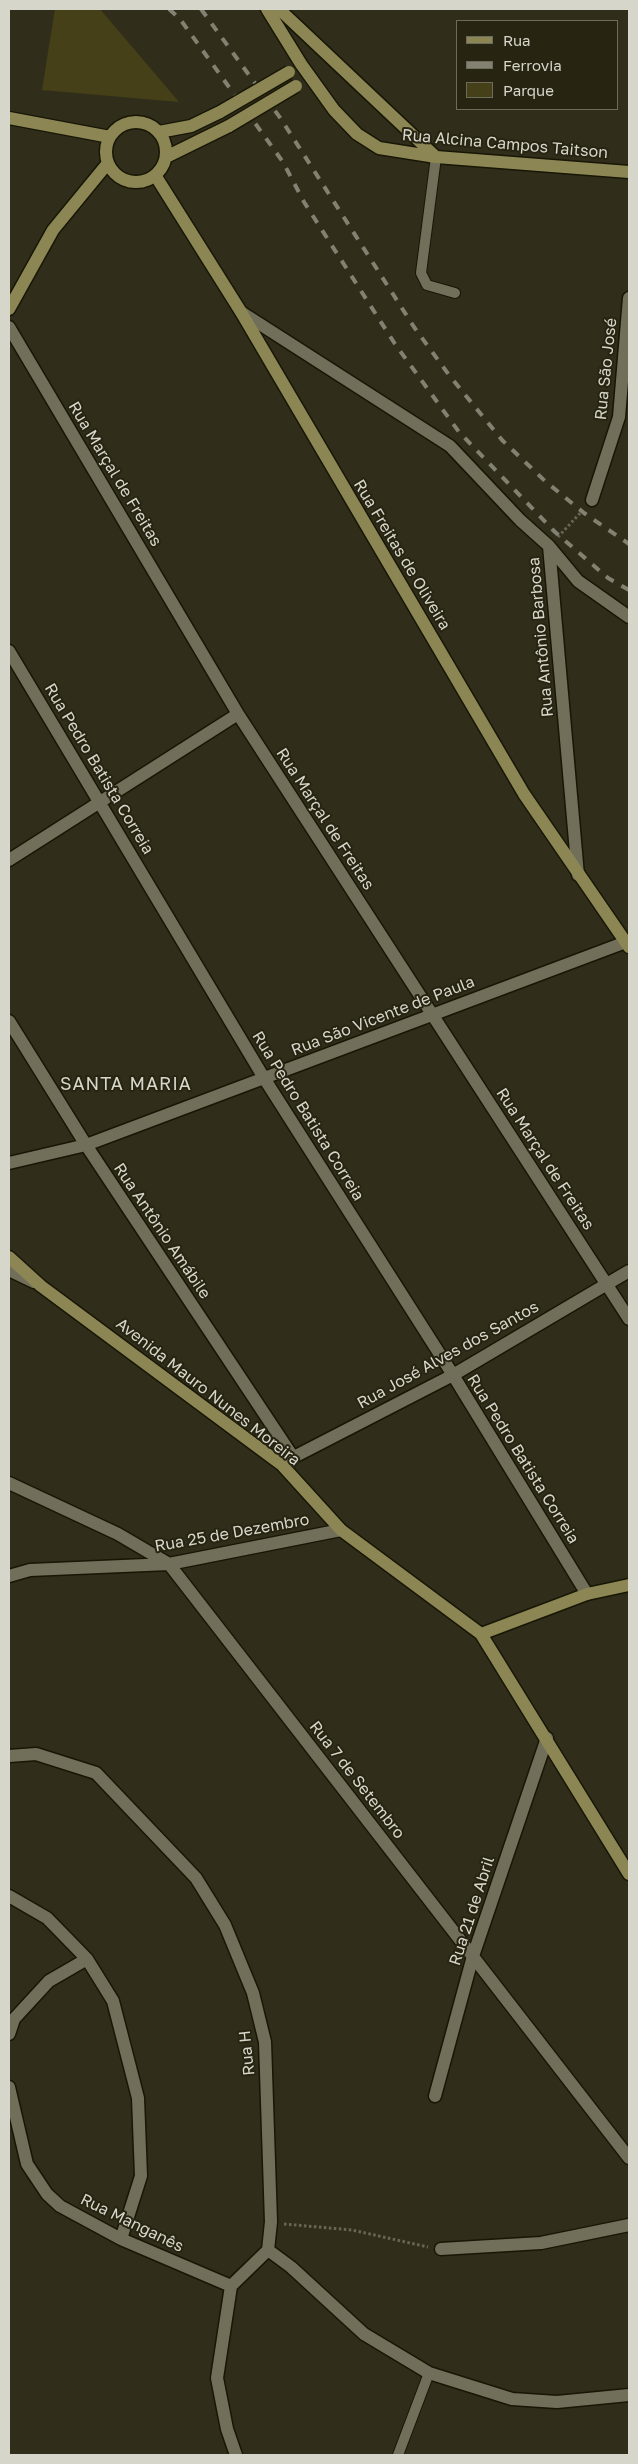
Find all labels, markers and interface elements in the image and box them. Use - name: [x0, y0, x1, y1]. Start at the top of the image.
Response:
- legend: [456, 20, 618, 110]
- text: Rua: [503, 31, 530, 49]
- text: Ferrovia: [503, 56, 562, 74]
- text: Parque: [503, 81, 554, 99]
- street label: Rua Alcina Campos Taitson: [401, 125, 609, 163]
- street label: Rua São José: [591, 317, 621, 421]
- street label: Rua Marçal de Freitas: [64, 398, 166, 550]
- street label: Rua Freitas de Oliveira: [349, 476, 455, 634]
- street label: Rua Antônio Barbosa: [524, 556, 558, 718]
- street label: Rua Pedro Batista Correia: [40, 680, 158, 858]
- street label: Rua Marçal de Freitas: [272, 744, 378, 894]
- street label: Rua São Vicente de Paula: [289, 972, 477, 1060]
- street label: Rua Pedro Batista Correia: [248, 1028, 368, 1204]
- district label: SANTA MARIA: [59, 1073, 193, 1095]
- street label: Rua Marçal de Freitas: [492, 1084, 598, 1234]
- street label: Rua Antônio Amábile: [109, 1159, 215, 1303]
- street label: Rua José Alves dos Santos: [354, 1297, 542, 1413]
- street label: Avenida Mauro Nunes Moreira: [112, 1314, 304, 1470]
- street label: Rua Pedro Batista Correia: [463, 1371, 583, 1547]
- street label: Rua 25 de Dezembro: [153, 1510, 311, 1556]
- street label: Rua 7 de Setembro: [305, 1717, 409, 1843]
- street label: Rua 21 de Abril: [445, 1854, 499, 1968]
- street label: Rua H: [235, 2029, 259, 2077]
- street label: Rua Manganês: [77, 2190, 187, 2256]

